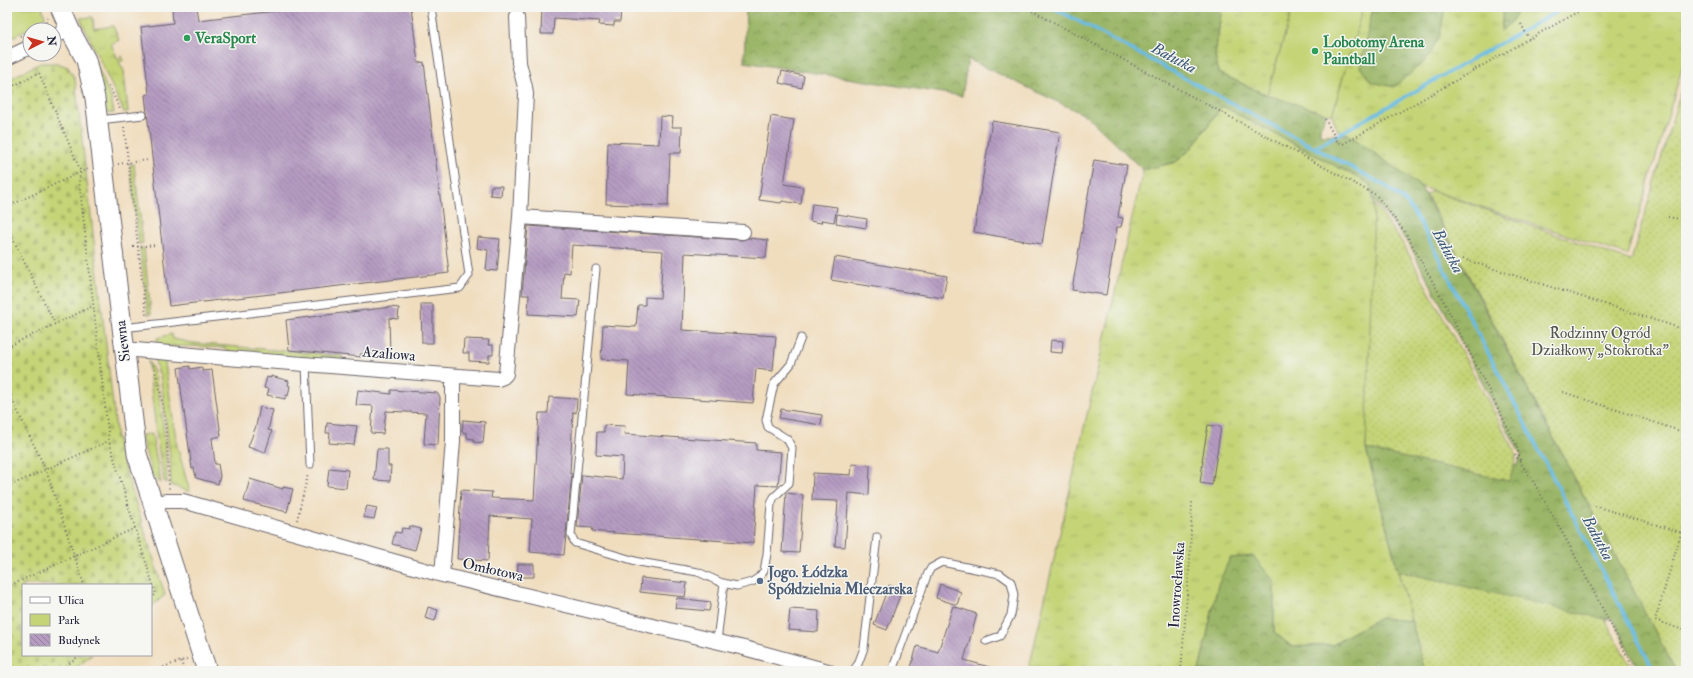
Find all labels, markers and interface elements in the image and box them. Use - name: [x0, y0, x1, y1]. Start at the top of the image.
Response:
- north arrow: [22, 22, 62, 62]
- place label: VeraSport: [194, 29, 256, 49]
- marker: VeraSport: [182, 33, 192, 43]
- place label: Lobotomy Arena Paintball: [1323, 33, 1425, 69]
- text: N: [44, 34, 59, 48]
- water label: Bałutka: [1147, 37, 1200, 78]
- marker: Lobotomy Arena Paintball: [1310, 46, 1320, 56]
- water label: Bałutka: [1427, 224, 1468, 277]
- street label: Siewna: [111, 318, 135, 363]
- park label: Rodzinny Ogród Działkowy „Stokrotka”: [1531, 324, 1669, 360]
- street label: Azaliowa: [361, 342, 417, 366]
- water label: Bałutka: [1577, 511, 1618, 564]
- street label: Inowrocławska: [1165, 540, 1190, 629]
- street label: Omłotowa: [461, 554, 526, 586]
- place label: Jogo. Łódzka Spółdzielnia Mleczarska: [767, 563, 913, 600]
- marker: Jogo. Łódzka Spółdzielnia Mleczarska: [755, 576, 765, 586]
- legend: [22, 584, 152, 656]
- text: Ulica: [58, 593, 85, 608]
- text: Park: [58, 613, 80, 628]
- text: Budynek: [58, 633, 100, 648]

